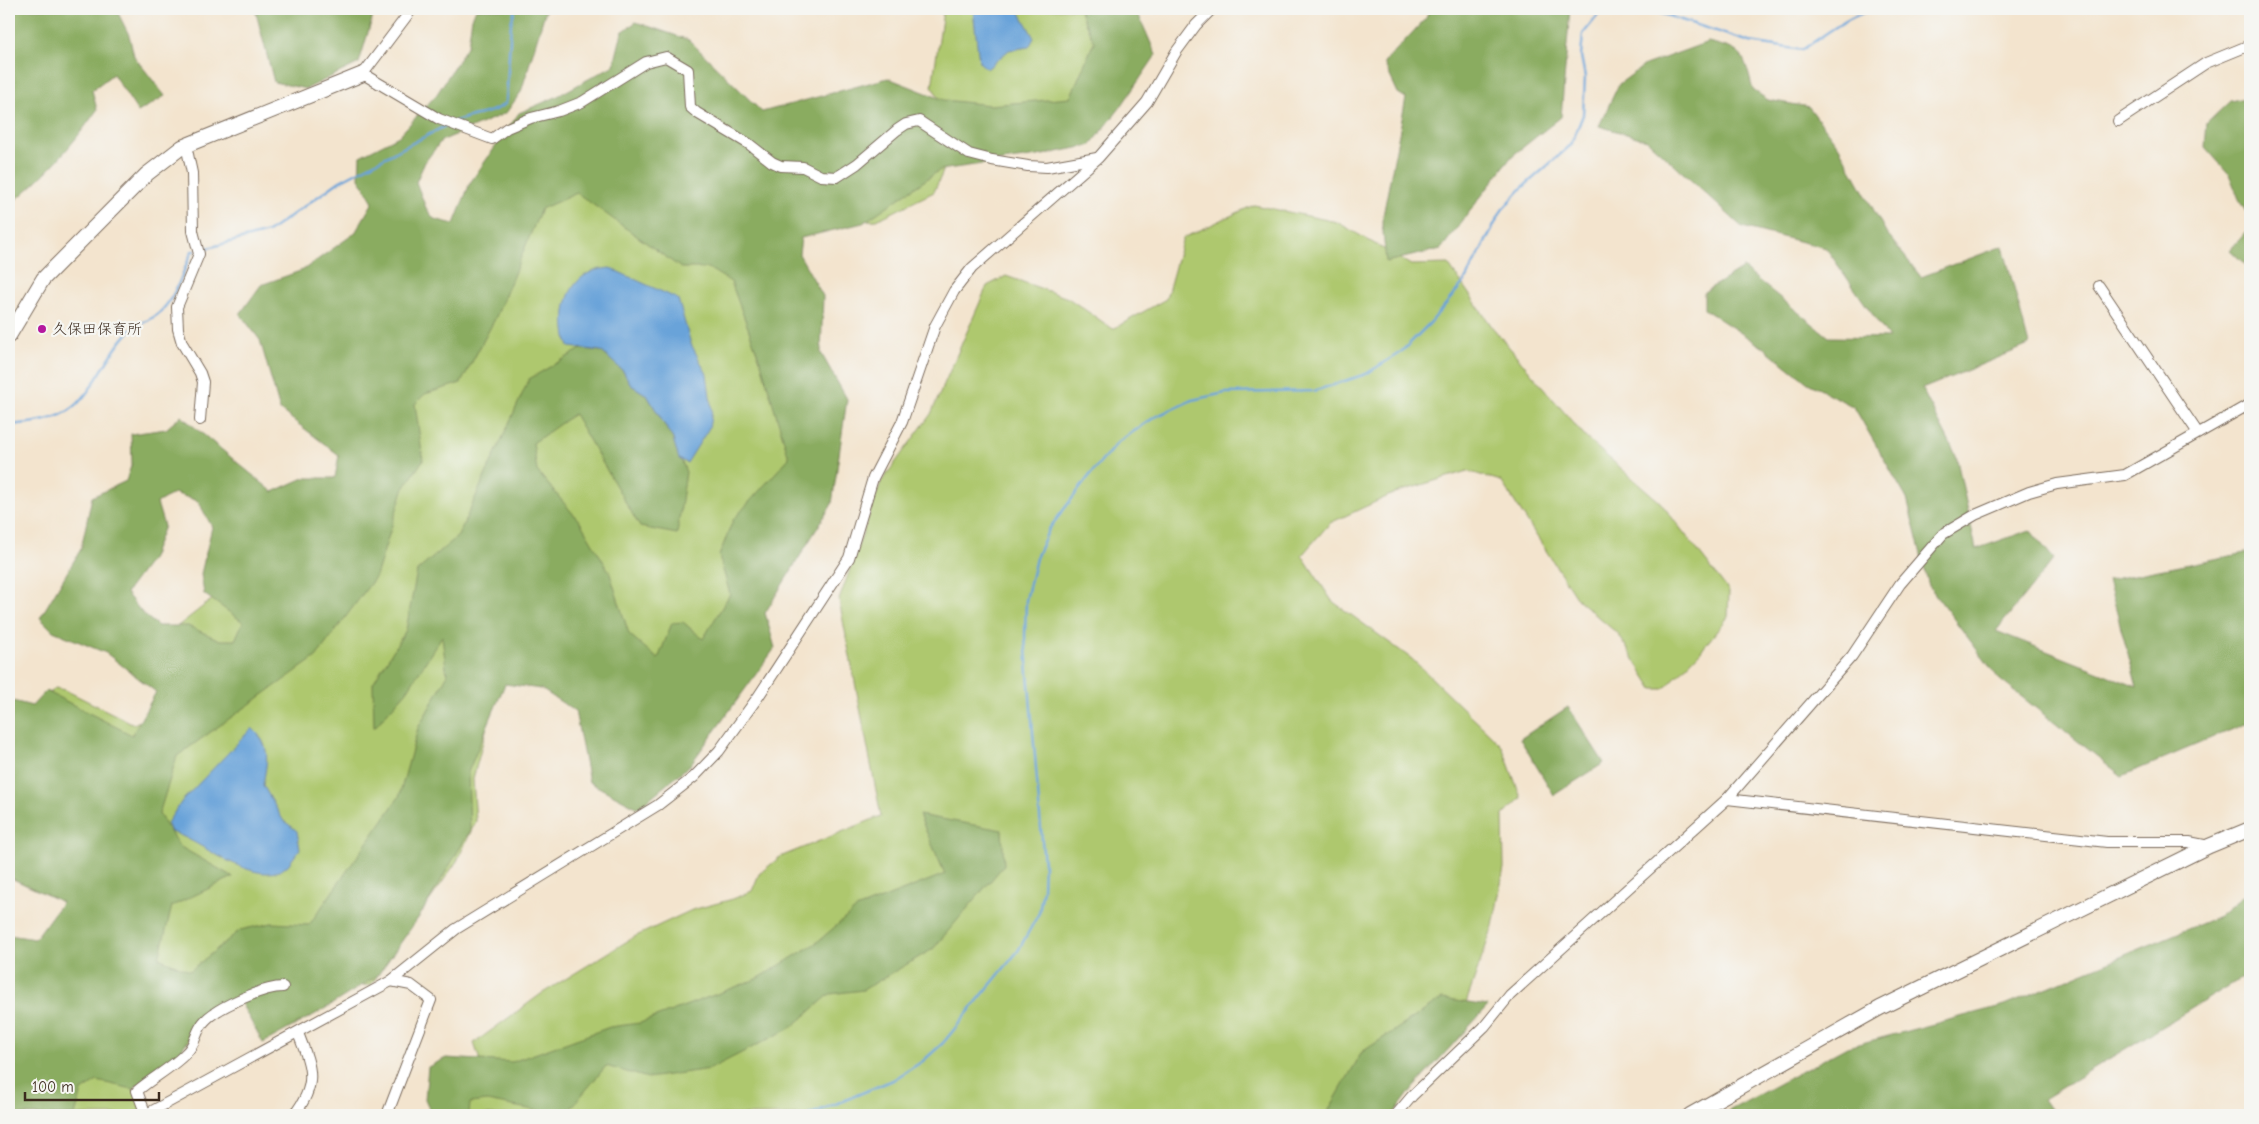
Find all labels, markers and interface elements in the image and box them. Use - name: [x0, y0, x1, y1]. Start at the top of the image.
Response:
- place label: 久保田保育所: [52, 320, 142, 338]
- marker: 久保田保育所: [36, 323, 48, 335]
- scale bar: [25, 1069, 159, 1101]
- text: 100 m: [32, 1078, 74, 1096]

